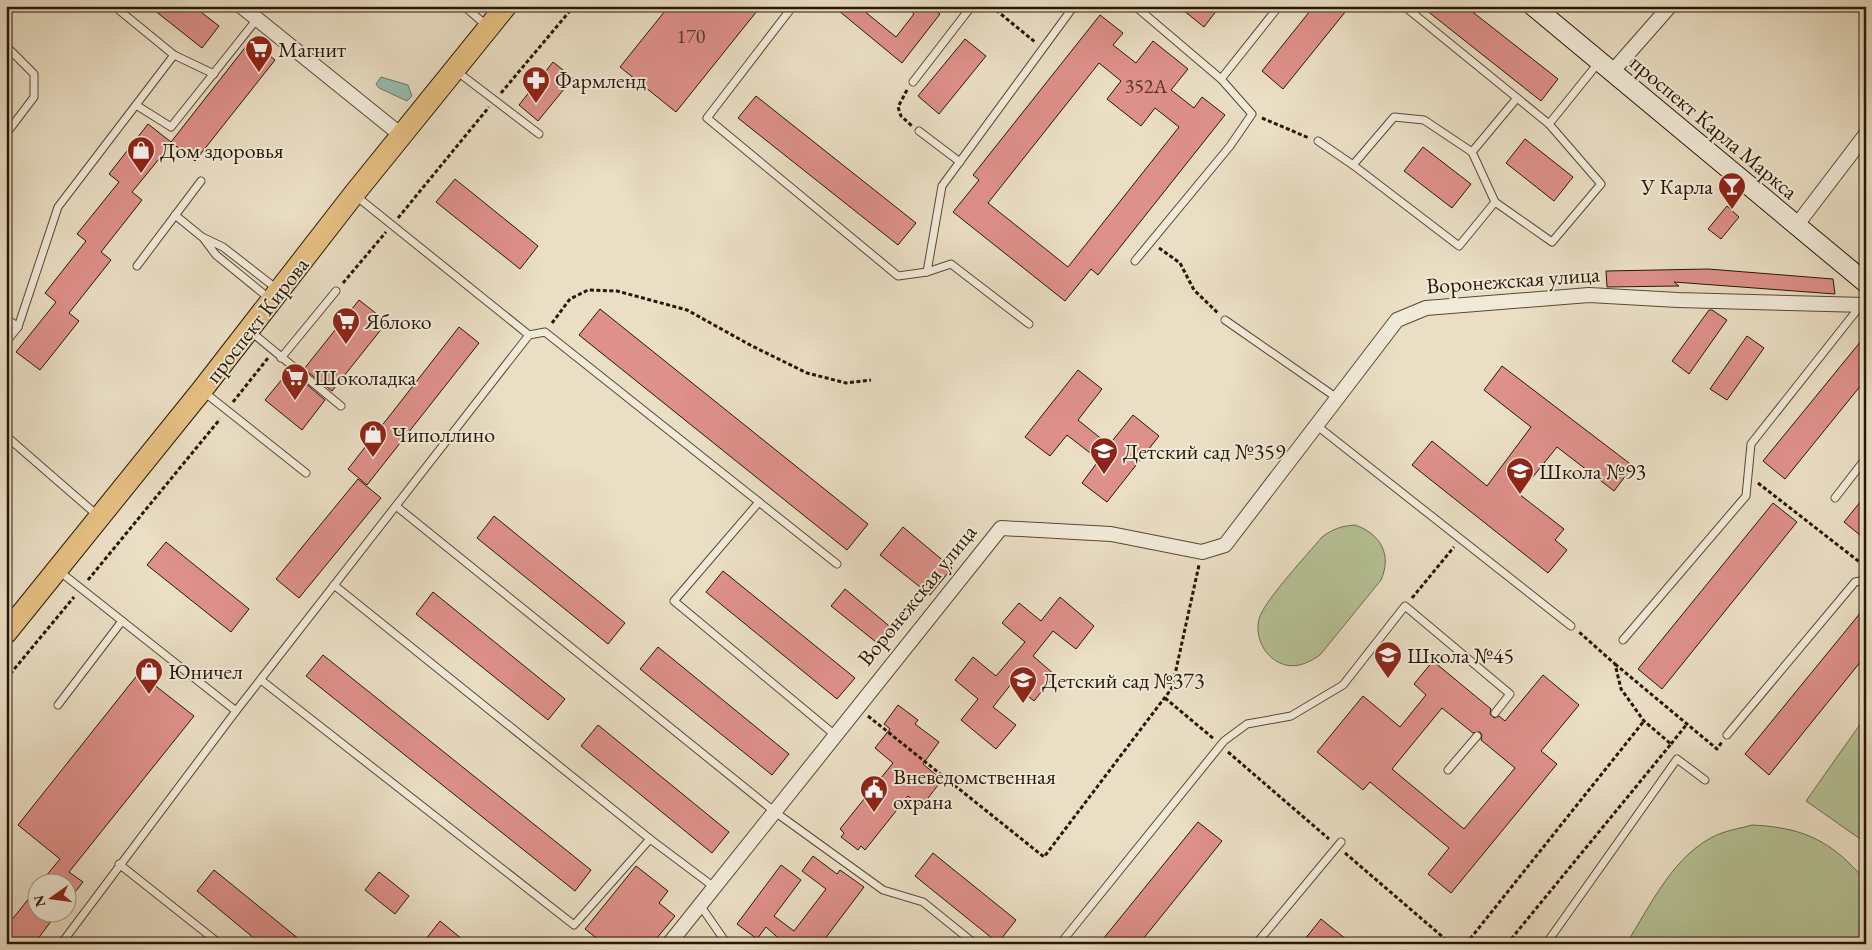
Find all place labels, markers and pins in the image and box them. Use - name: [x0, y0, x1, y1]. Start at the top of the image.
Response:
- supermarket icon: Магнит: [244, 34, 274, 73]
- place label: Магнит: [278, 35, 346, 64]
- pharmacy icon: Фармленд: [521, 65, 551, 104]
- place label: Фармленд: [555, 66, 646, 95]
- shop icon: Дом здоровья: [126, 135, 156, 174]
- place label: Дом здоровья: [160, 136, 284, 165]
- bar icon: У Карла: [1717, 171, 1747, 210]
- place label: У Карла: [1640, 172, 1713, 201]
- supermarket icon: Яблоко: [331, 306, 361, 345]
- place label: Яблоко: [364, 307, 432, 336]
- supermarket icon: Шоколадка: [280, 362, 310, 401]
- place label: Шоколадка: [314, 363, 417, 392]
- shop icon: Чиполлино: [358, 419, 388, 458]
- place label: Чиполлино: [392, 420, 495, 449]
- school or university icon: Детский сад №359: [1089, 436, 1119, 475]
- place label: Детский сад №359: [1123, 437, 1286, 466]
- school or university icon: Школа №93: [1505, 456, 1535, 495]
- place label: Школа №93: [1539, 457, 1646, 486]
- school or university icon: Школа №45: [1373, 640, 1403, 679]
- place label: Школа №45: [1407, 641, 1514, 670]
- shop icon: Юничел: [134, 656, 164, 695]
- place label: Юничел: [168, 657, 243, 686]
- school or university icon: Детский сад №373: [1008, 665, 1038, 704]
- place label: Детский сад №373: [1042, 666, 1204, 695]
- place label: Вневедомственная охрана: [893, 762, 1056, 816]
- public building icon: Вневедомственная охрана: [859, 774, 889, 813]

